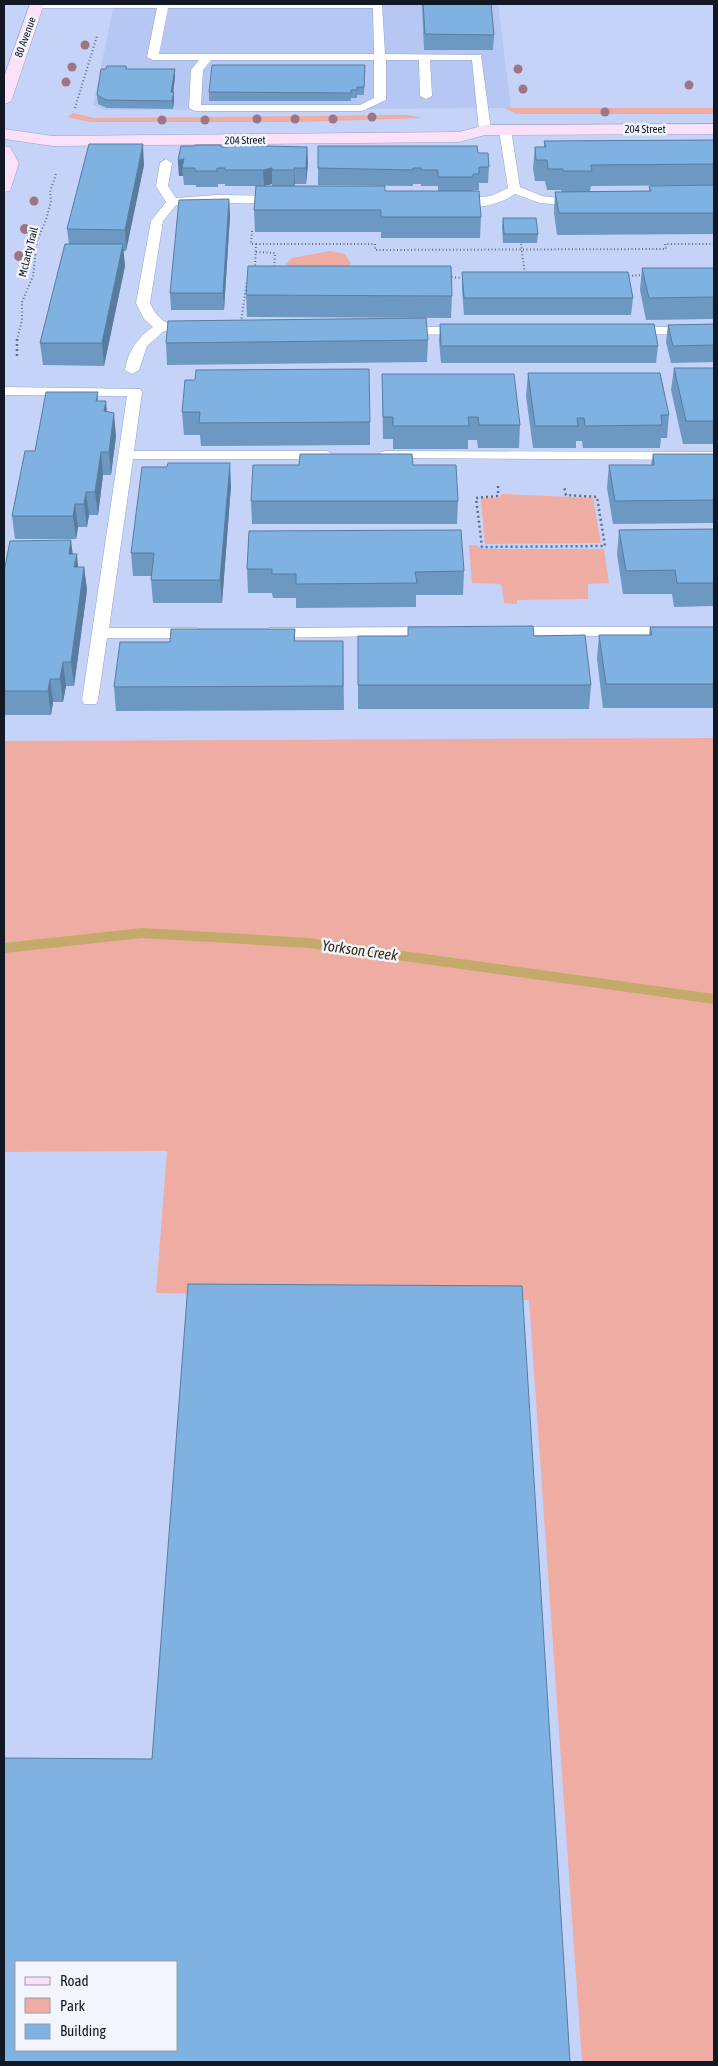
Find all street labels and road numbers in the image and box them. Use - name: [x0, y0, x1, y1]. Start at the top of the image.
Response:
- street label: 80 Avenue: [12, 15, 38, 59]
- street label: 204 Street: [624, 123, 666, 135]
- street label: 204 Street: [224, 134, 266, 146]
- street label: McLarty Trail: [16, 226, 40, 278]

